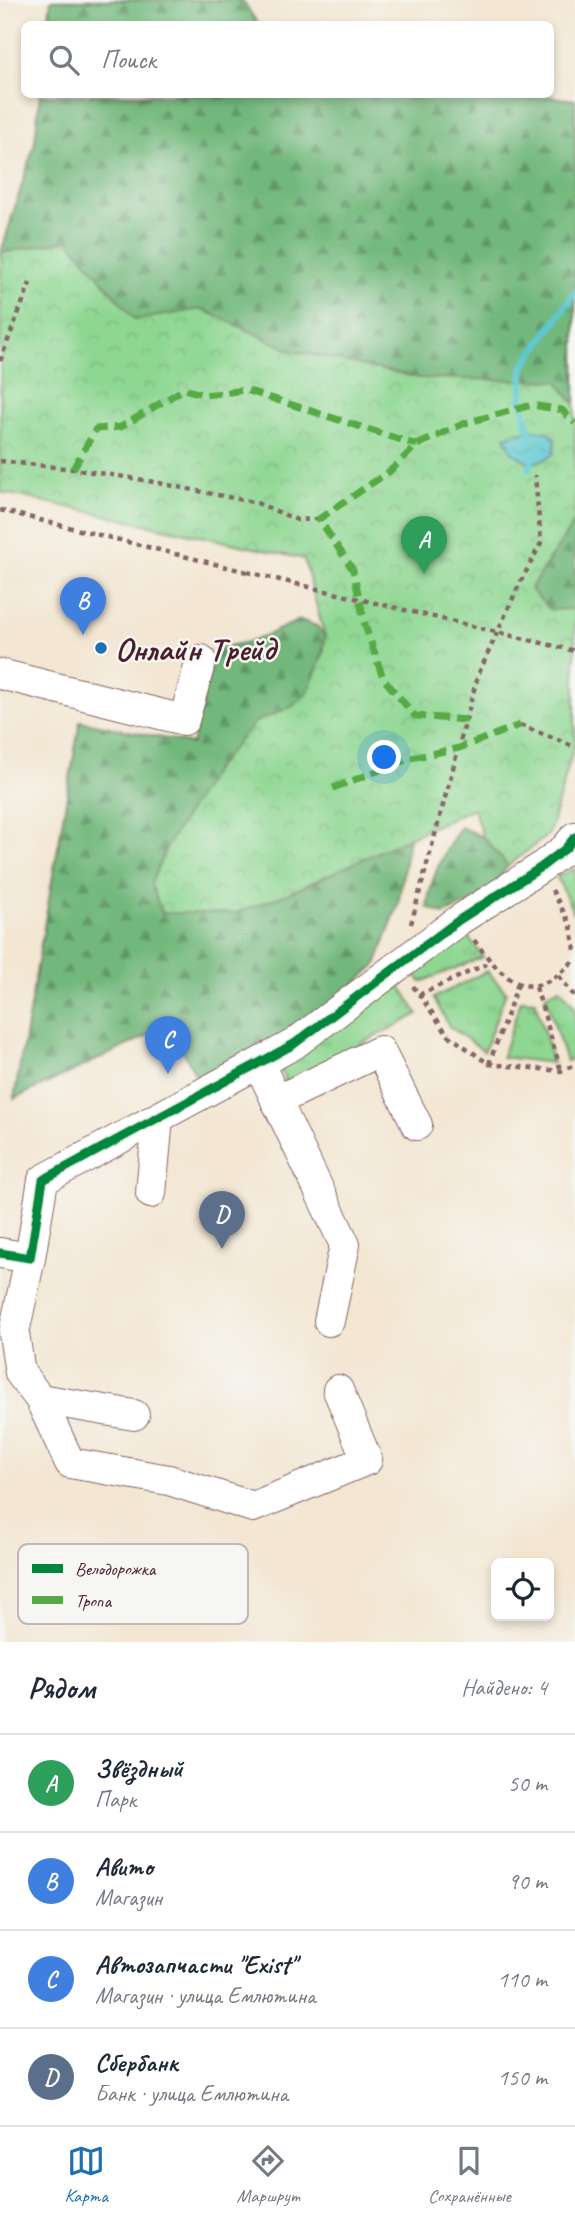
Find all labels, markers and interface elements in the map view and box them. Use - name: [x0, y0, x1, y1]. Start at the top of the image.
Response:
- search box: [21, 21, 554, 98]
- icon: search: [45, 41, 83, 79]
- text: Поиск: [101, 43, 156, 76]
- pin: A: [401, 516, 447, 574]
- pin: B: [60, 577, 106, 635]
- place label: Онлайн Трейд: [115, 628, 278, 670]
- marker: Онлайн Трейд: [93, 640, 109, 656]
- your location: [367, 740, 401, 774]
- pin: C: [145, 1016, 191, 1074]
- pin: D: [199, 1191, 245, 1249]
- legend: [18, 1544, 248, 1624]
- text: Велодорожка: [75, 1557, 157, 1581]
- map controls: [491, 1558, 554, 1621]
- button: locate: [491, 1558, 554, 1621]
- text: Тропа: [75, 1589, 112, 1613]
- text: Рядом: [28, 1669, 95, 1707]
- text: Найдено: 4: [461, 1673, 547, 1702]
- text: Звёздный: [95, 1752, 183, 1785]
- text: A: [45, 1769, 57, 1798]
- text: 50 m: [508, 1769, 547, 1798]
- text: Парк: [95, 1785, 136, 1814]
- text: Авито: [95, 1850, 153, 1883]
- text: B: [45, 1867, 57, 1896]
- text: 90 m: [508, 1867, 547, 1896]
- text: Магазин: [95, 1883, 162, 1912]
- text: Автозапчасти "Exist": [95, 1948, 296, 1981]
- text: C: [46, 1965, 56, 1994]
- text: 110 m: [498, 1965, 547, 1994]
- text: Магазин · улица Емлютина: [95, 1981, 315, 2010]
- text: Сбербанк: [95, 2046, 178, 2079]
- text: D: [44, 2063, 58, 2092]
- text: 150 m: [498, 2063, 547, 2092]
- text: Банк · улица Емлютина: [95, 2079, 288, 2108]
- tab: Карта: [64, 2142, 108, 2208]
- tab: Маршрут: [237, 2142, 299, 2208]
- tab: Сохранённые: [428, 2142, 511, 2208]

